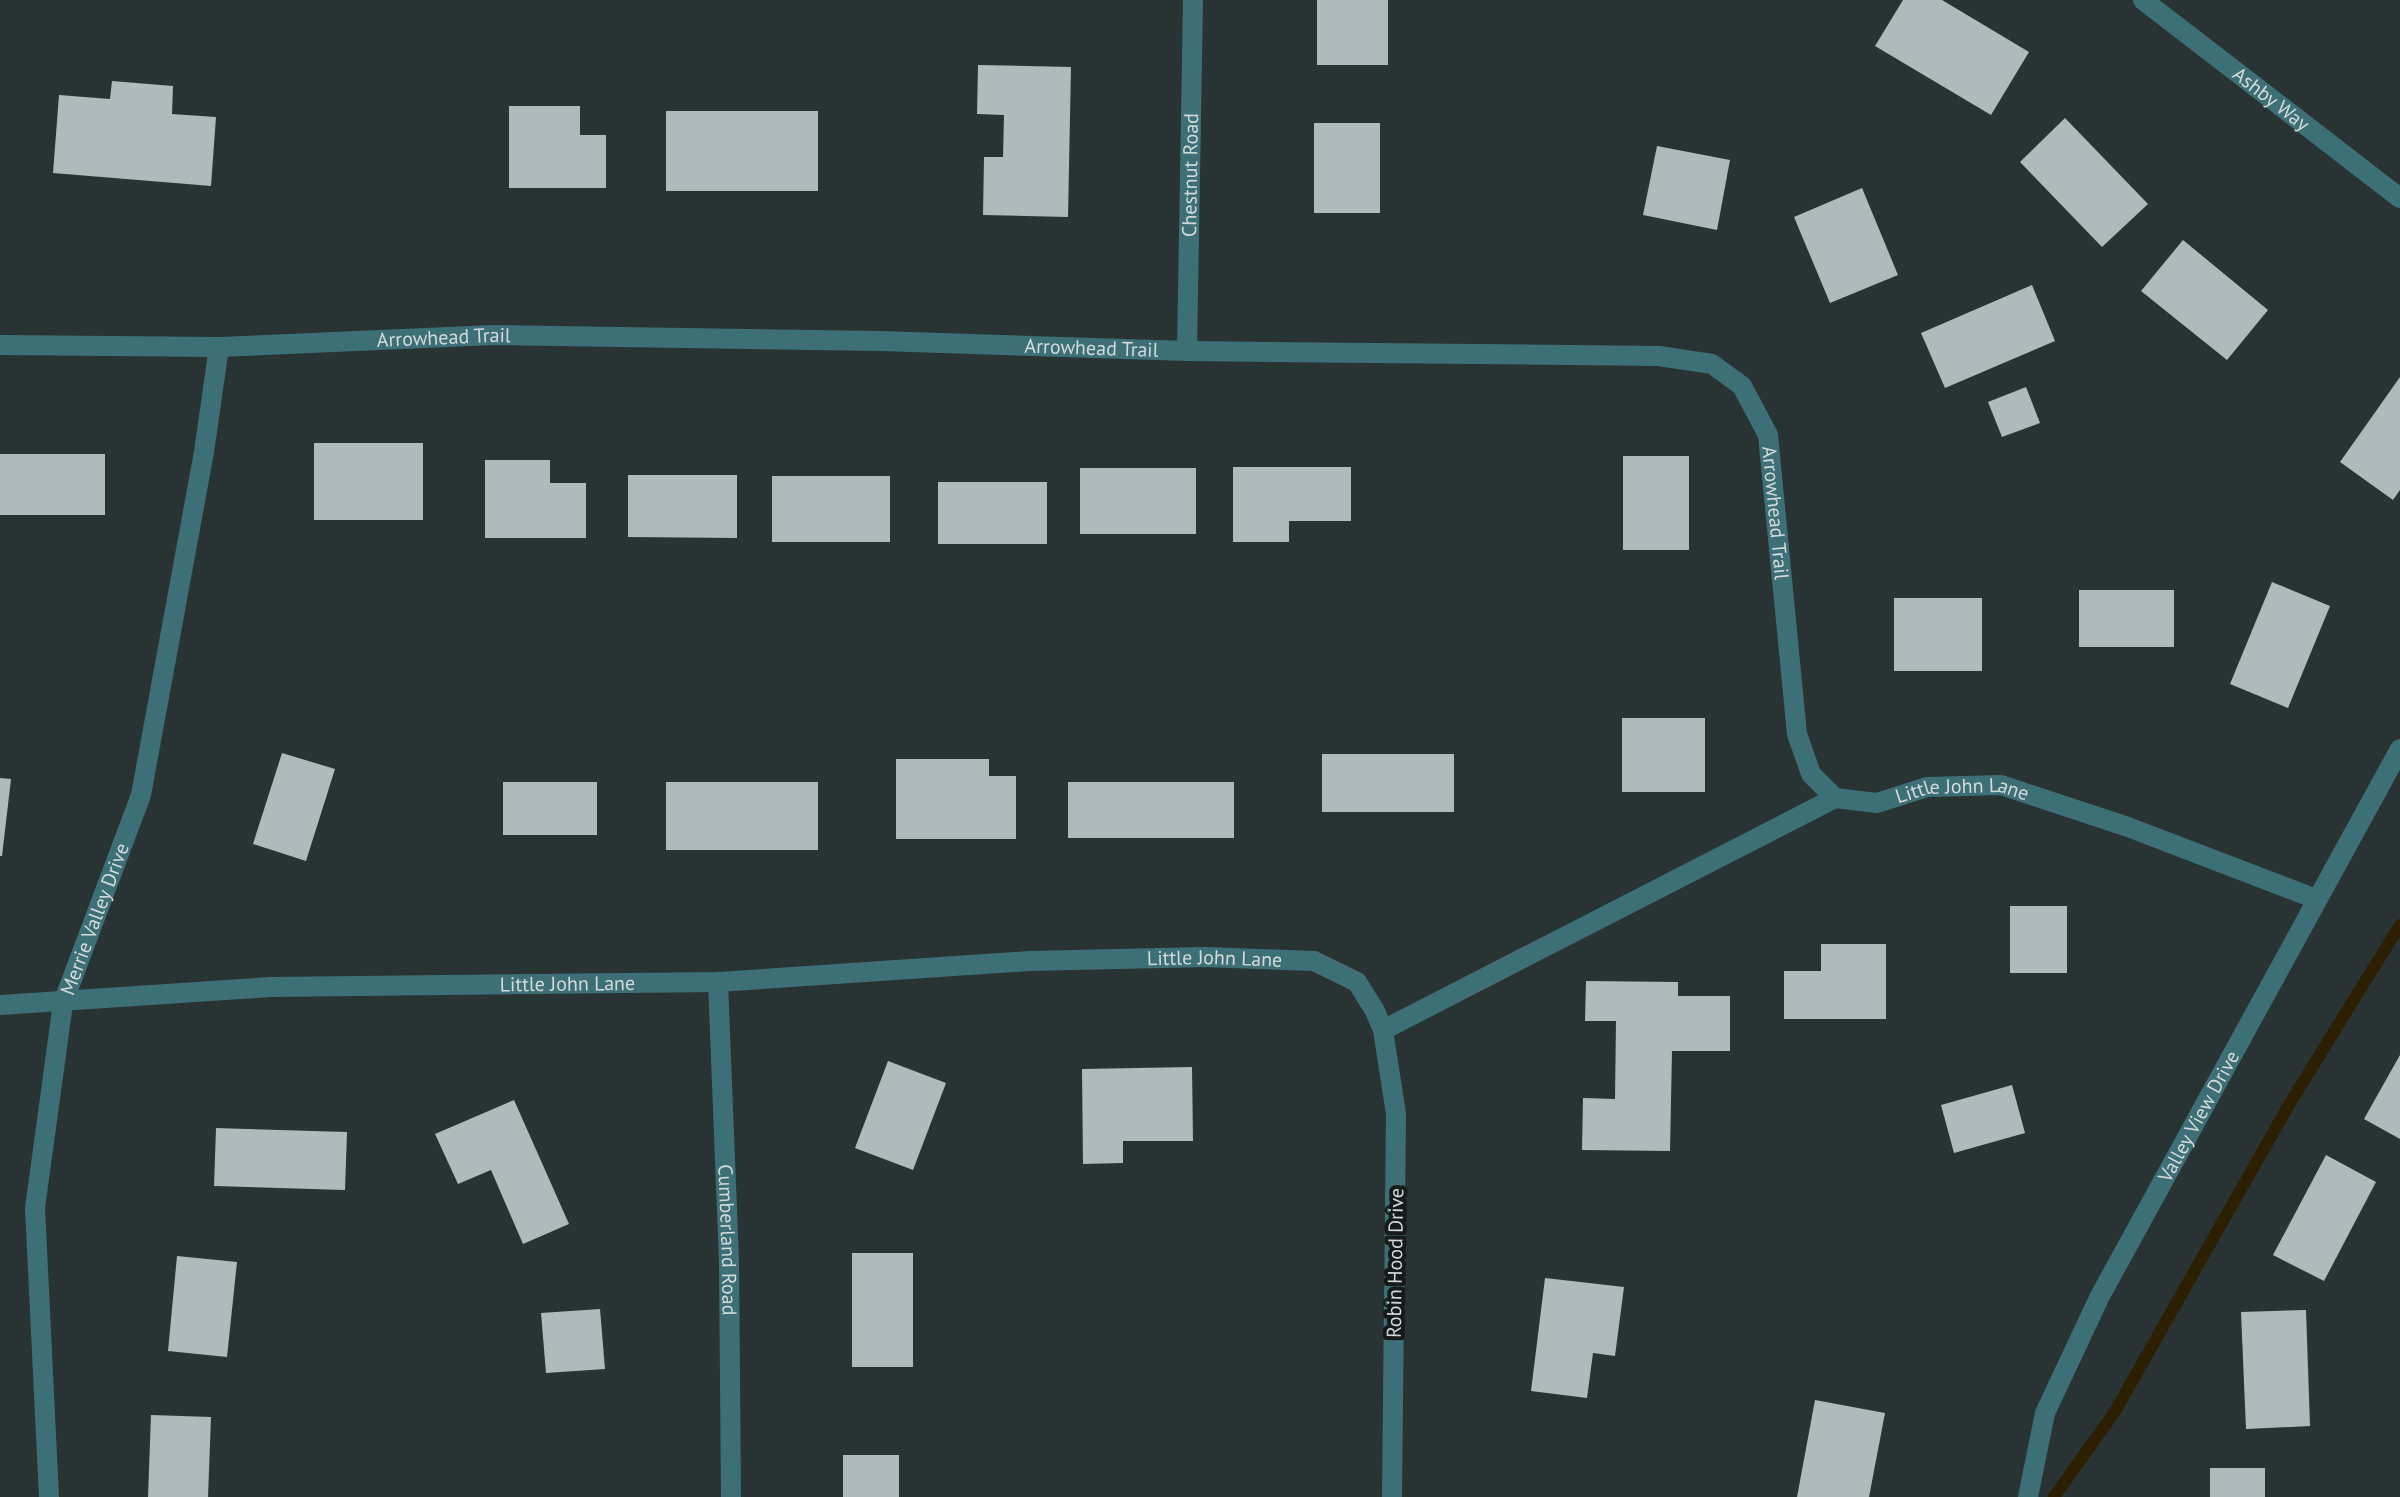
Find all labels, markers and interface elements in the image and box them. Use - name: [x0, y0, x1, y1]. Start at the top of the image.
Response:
- street label: Ashby Way: [2228, 61, 2316, 137]
- street label: Chestnut Road: [1176, 113, 1204, 237]
- street label: Arrowhead Trail: [376, 322, 511, 353]
- street label: Arrowhead Trail: [1024, 333, 1159, 363]
- street label: Arrowhead Trail: [1756, 445, 1795, 581]
- street label: Little John Lane: [1892, 772, 2032, 809]
- street label: Merrie Valley Drive: [54, 839, 135, 999]
- street label: Little John Lane: [1147, 944, 1283, 973]
- street label: Little John Lane: [500, 970, 635, 997]
- street label: Valley View Drive: [2152, 1046, 2245, 1187]
- street label: Cumberland Road: [712, 1164, 742, 1315]
- street label: Robin Hood Drive: [1381, 1188, 1409, 1338]

